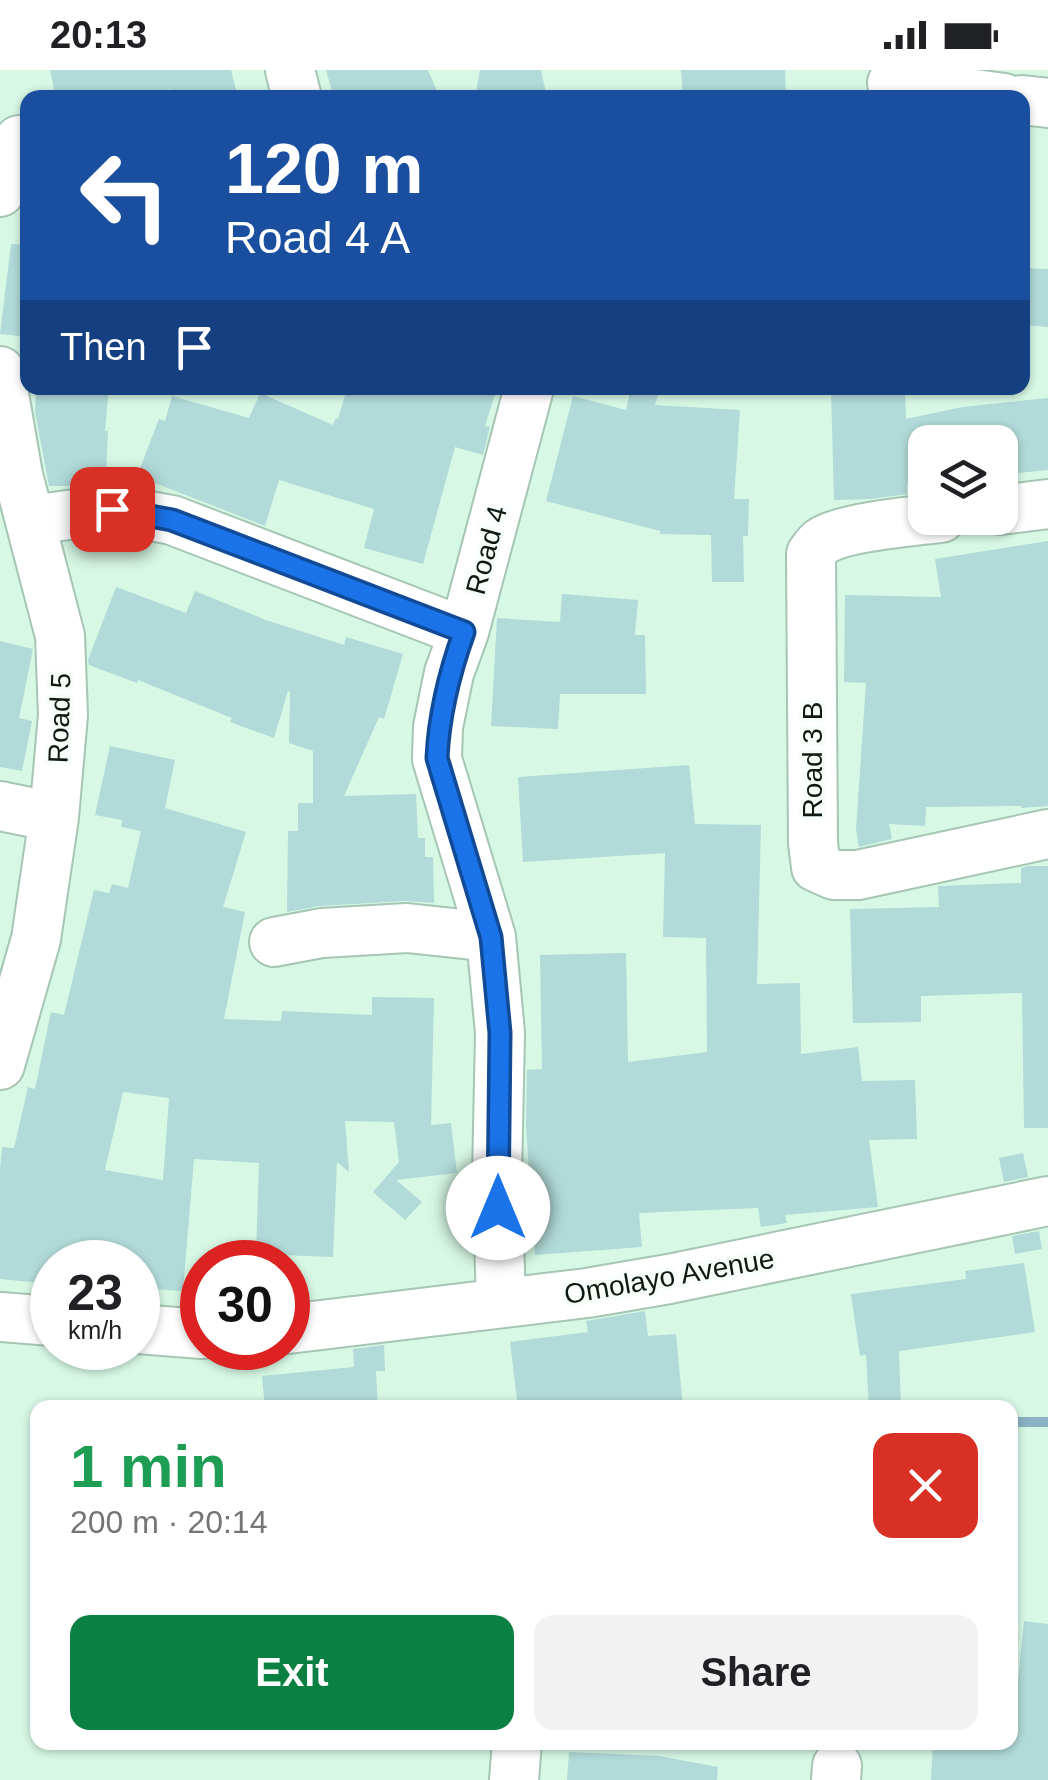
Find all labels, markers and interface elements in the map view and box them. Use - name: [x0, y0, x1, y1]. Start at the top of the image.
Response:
- text: 20:13: [50, 14, 147, 56]
- icon: left: [60, 130, 190, 260]
- text: 120 m: [225, 130, 423, 208]
- text: Road 4 A: [225, 212, 410, 263]
- icon: arrive: [167, 320, 222, 375]
- text: Then: [60, 326, 147, 368]
- map controls: [908, 425, 1018, 535]
- button: layers: [908, 425, 1018, 535]
- pin: [70, 467, 155, 552]
- icon: arrive: [85, 482, 140, 537]
- street label: Road 4: [460, 503, 513, 598]
- street label: Road 5: [42, 672, 77, 764]
- street label: Road 3 B: [797, 702, 828, 818]
- position arrow: [446, 1156, 550, 1260]
- speed limit sign: 30: [180, 1240, 310, 1370]
- street label: Omolayo Avenue: [562, 1243, 777, 1310]
- text: 23: [67, 1265, 123, 1321]
- text: km/h: [68, 1316, 122, 1344]
- text: 1 min: [70, 1433, 227, 1500]
- button: close: [873, 1433, 978, 1538]
- text: 200 m · 20:14: [70, 1504, 267, 1540]
- button: Exit: [70, 1615, 514, 1730]
- button: Share: [534, 1615, 978, 1730]

